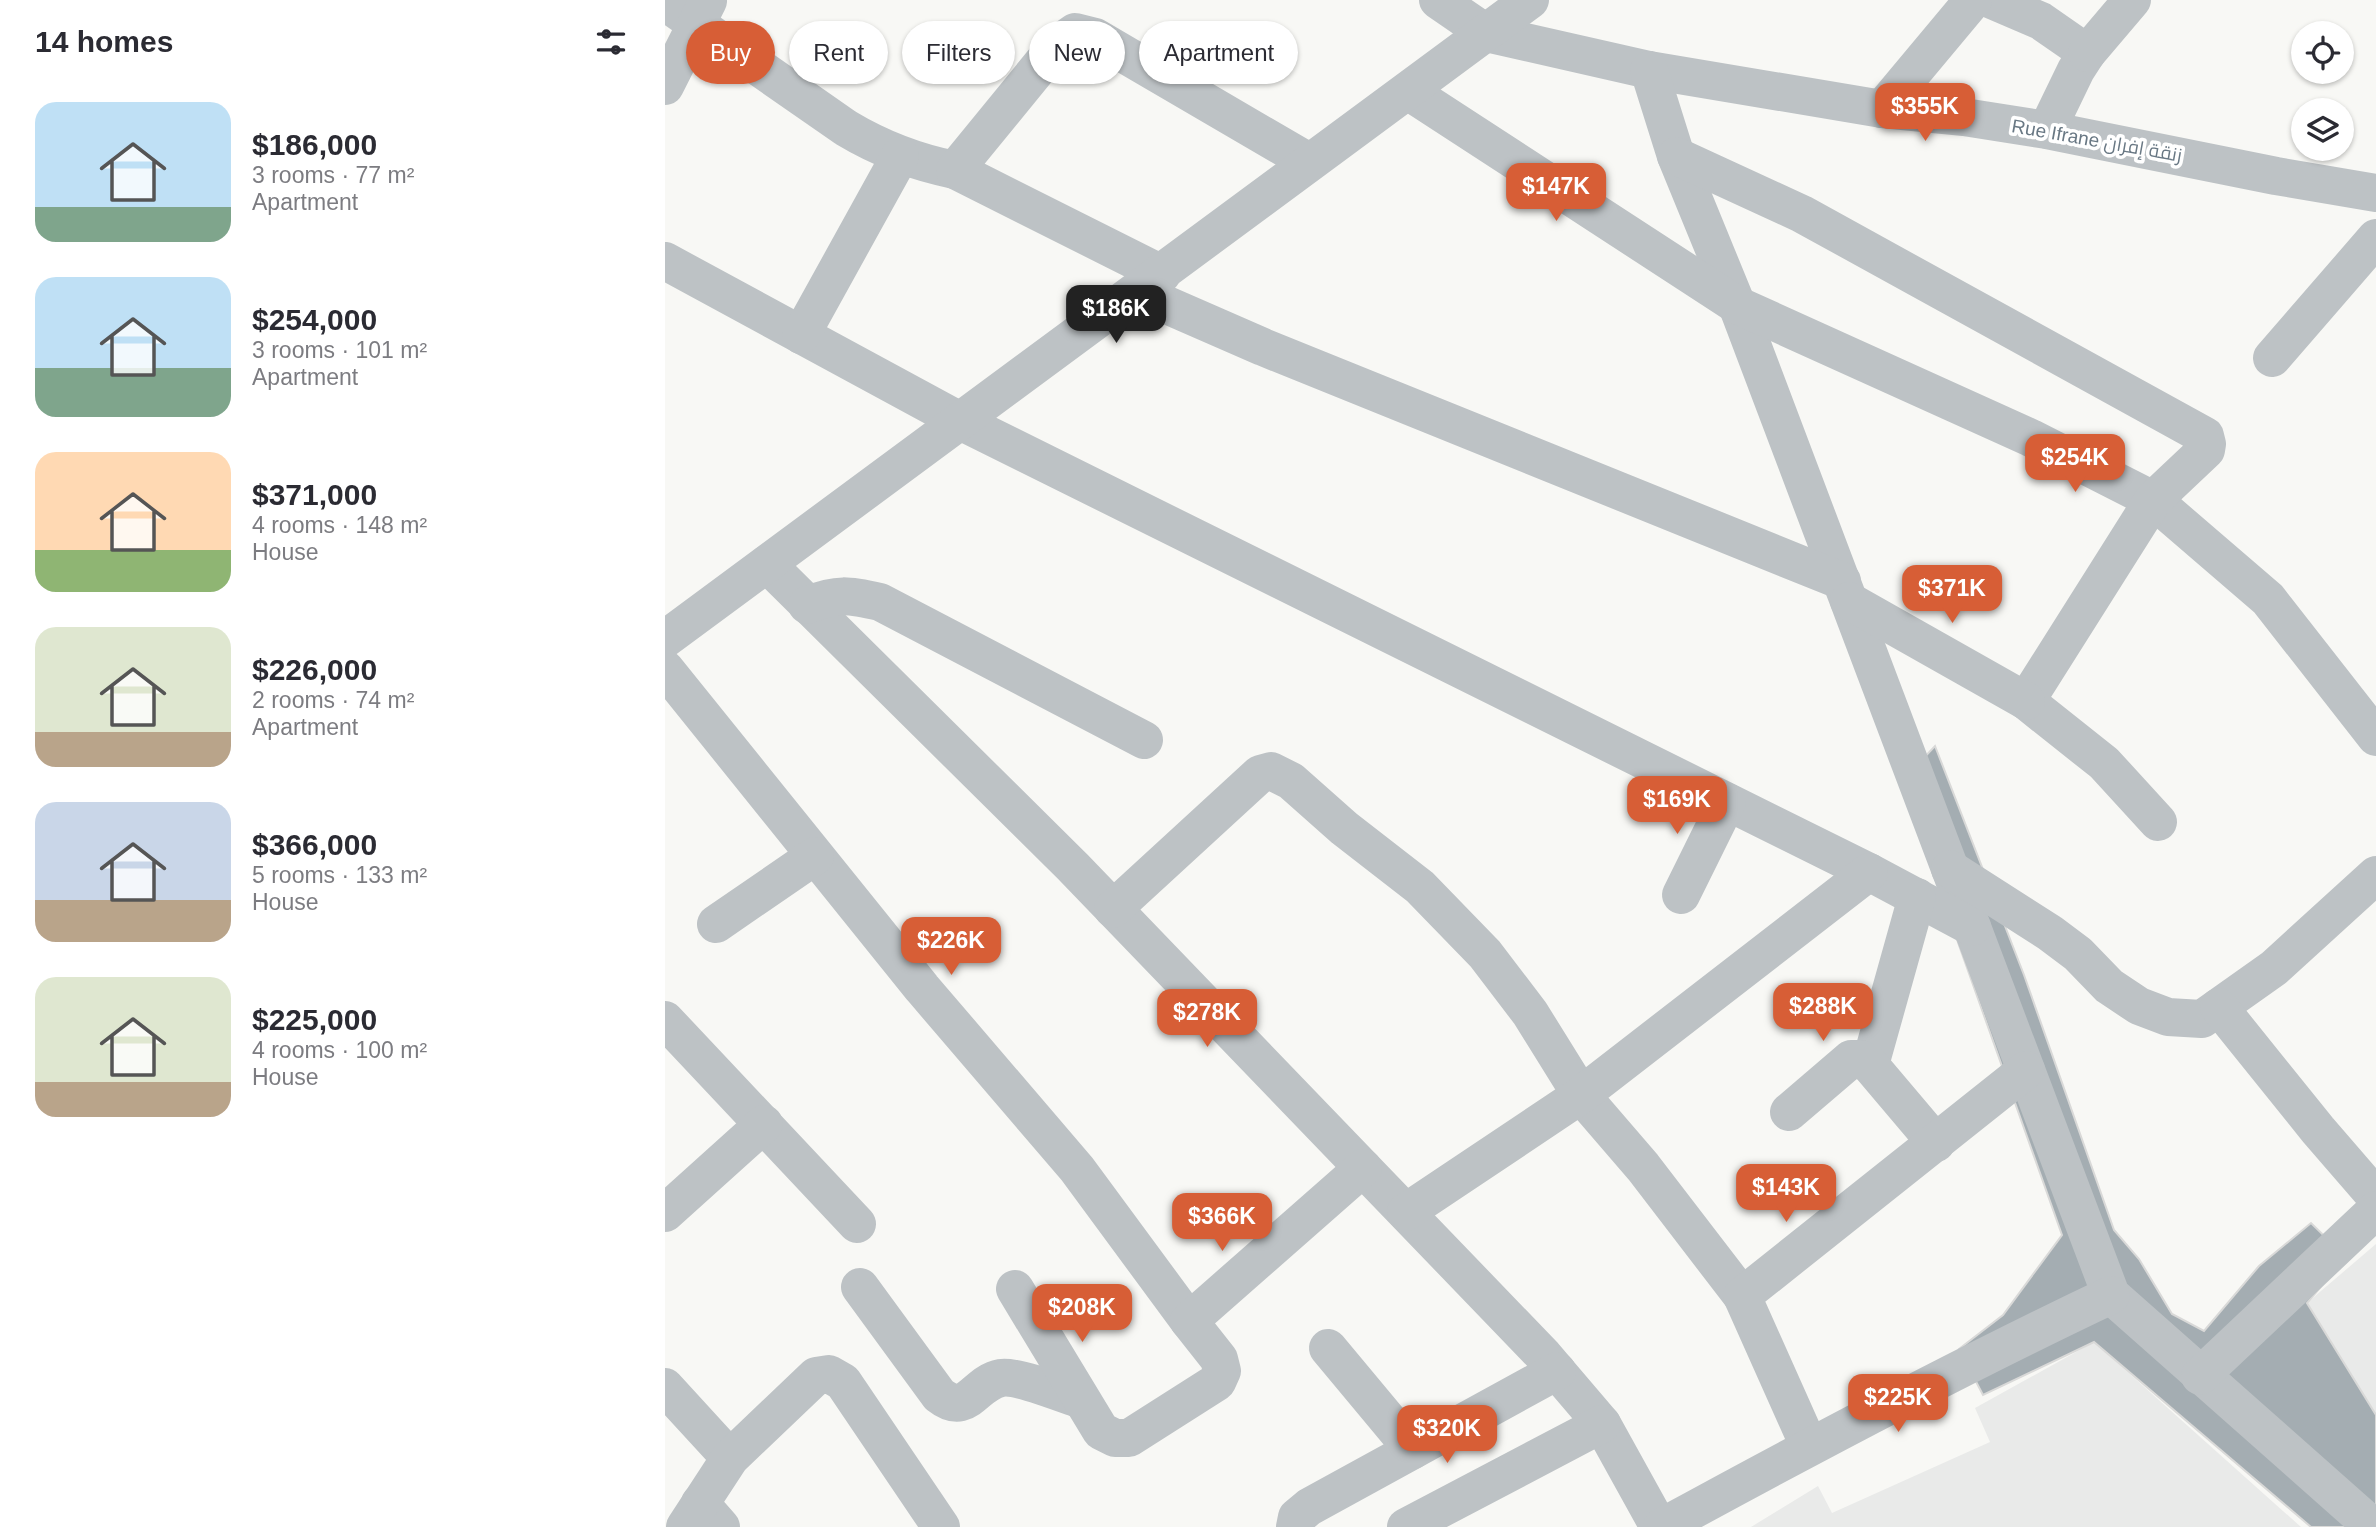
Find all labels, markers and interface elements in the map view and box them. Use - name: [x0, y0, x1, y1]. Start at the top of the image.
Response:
- chip: Buy: [686, 21, 775, 84]
- chip: Rent: [789, 21, 888, 84]
- chip: Filters: [902, 21, 1015, 84]
- chip: New: [1029, 21, 1125, 84]
- chip: Apartment: [1139, 21, 1298, 84]
- map controls: [2291, 21, 2354, 161]
- button: locate: [2291, 21, 2354, 84]
- icon: filters: [592, 23, 630, 61]
- text: 14 homes: [35, 25, 173, 58]
- pin: $355K: [1876, 83, 1974, 143]
- text: $355K: [1891, 93, 1959, 119]
- button: layers: [2291, 98, 2354, 161]
- street label: Rue Ifrane زنقة إفران: [2010, 115, 2184, 167]
- text: $186,000: [252, 128, 377, 161]
- icon: home: [91, 130, 175, 214]
- text: 3 rooms · 77 m²: [252, 162, 414, 188]
- pin: $147K: [1507, 164, 1605, 223]
- text: $147K: [1522, 173, 1590, 199]
- text: Apartment: [252, 189, 358, 215]
- pin: $186K: [1067, 286, 1165, 345]
- text: $186K: [1082, 295, 1150, 321]
- text: $254,000: [252, 303, 377, 336]
- icon: home: [91, 305, 175, 389]
- text: 3 rooms · 101 m²: [252, 337, 427, 363]
- text: Apartment: [252, 364, 358, 390]
- pin: $254K: [2026, 434, 2124, 494]
- text: $254K: [2041, 444, 2109, 470]
- text: $371,000: [252, 478, 377, 511]
- icon: home: [91, 480, 175, 564]
- text: 4 rooms · 148 m²: [252, 512, 427, 538]
- text: House: [252, 539, 318, 565]
- pin: $371K: [1903, 566, 2001, 625]
- text: $371K: [1918, 575, 1986, 601]
- text: $226,000: [252, 653, 377, 686]
- icon: home: [91, 655, 175, 739]
- text: 2 rooms · 74 m²: [252, 687, 414, 713]
- text: Apartment: [252, 714, 358, 740]
- pin: $169K: [1628, 776, 1726, 836]
- text: $169K: [1643, 786, 1711, 812]
- text: $366,000: [252, 828, 377, 861]
- icon: home: [91, 830, 175, 914]
- text: 5 rooms · 133 m²: [252, 862, 427, 888]
- text: House: [252, 889, 318, 915]
- pin: $226K: [902, 918, 1000, 977]
- text: $226K: [917, 927, 985, 953]
- pin: $288K: [1774, 984, 1872, 1043]
- pin: $278K: [1158, 990, 1256, 1049]
- text: $288K: [1789, 993, 1857, 1019]
- text: $278K: [1173, 999, 1241, 1025]
- text: $225,000: [252, 1003, 377, 1036]
- icon: home: [91, 1005, 175, 1089]
- text: 4 rooms · 100 m²: [252, 1037, 427, 1063]
- text: House: [252, 1064, 318, 1090]
- pin: $143K: [1737, 1164, 1835, 1224]
- text: $143K: [1752, 1174, 1820, 1200]
- pin: $366K: [1173, 1194, 1271, 1253]
- text: $366K: [1188, 1203, 1256, 1229]
- pin: $208K: [1033, 1284, 1131, 1344]
- text: $208K: [1048, 1294, 1116, 1320]
- pin: $225K: [1849, 1374, 1947, 1434]
- text: $225K: [1864, 1384, 1932, 1410]
- pin: $320K: [1398, 1406, 1496, 1465]
- text: $320K: [1413, 1415, 1481, 1441]

